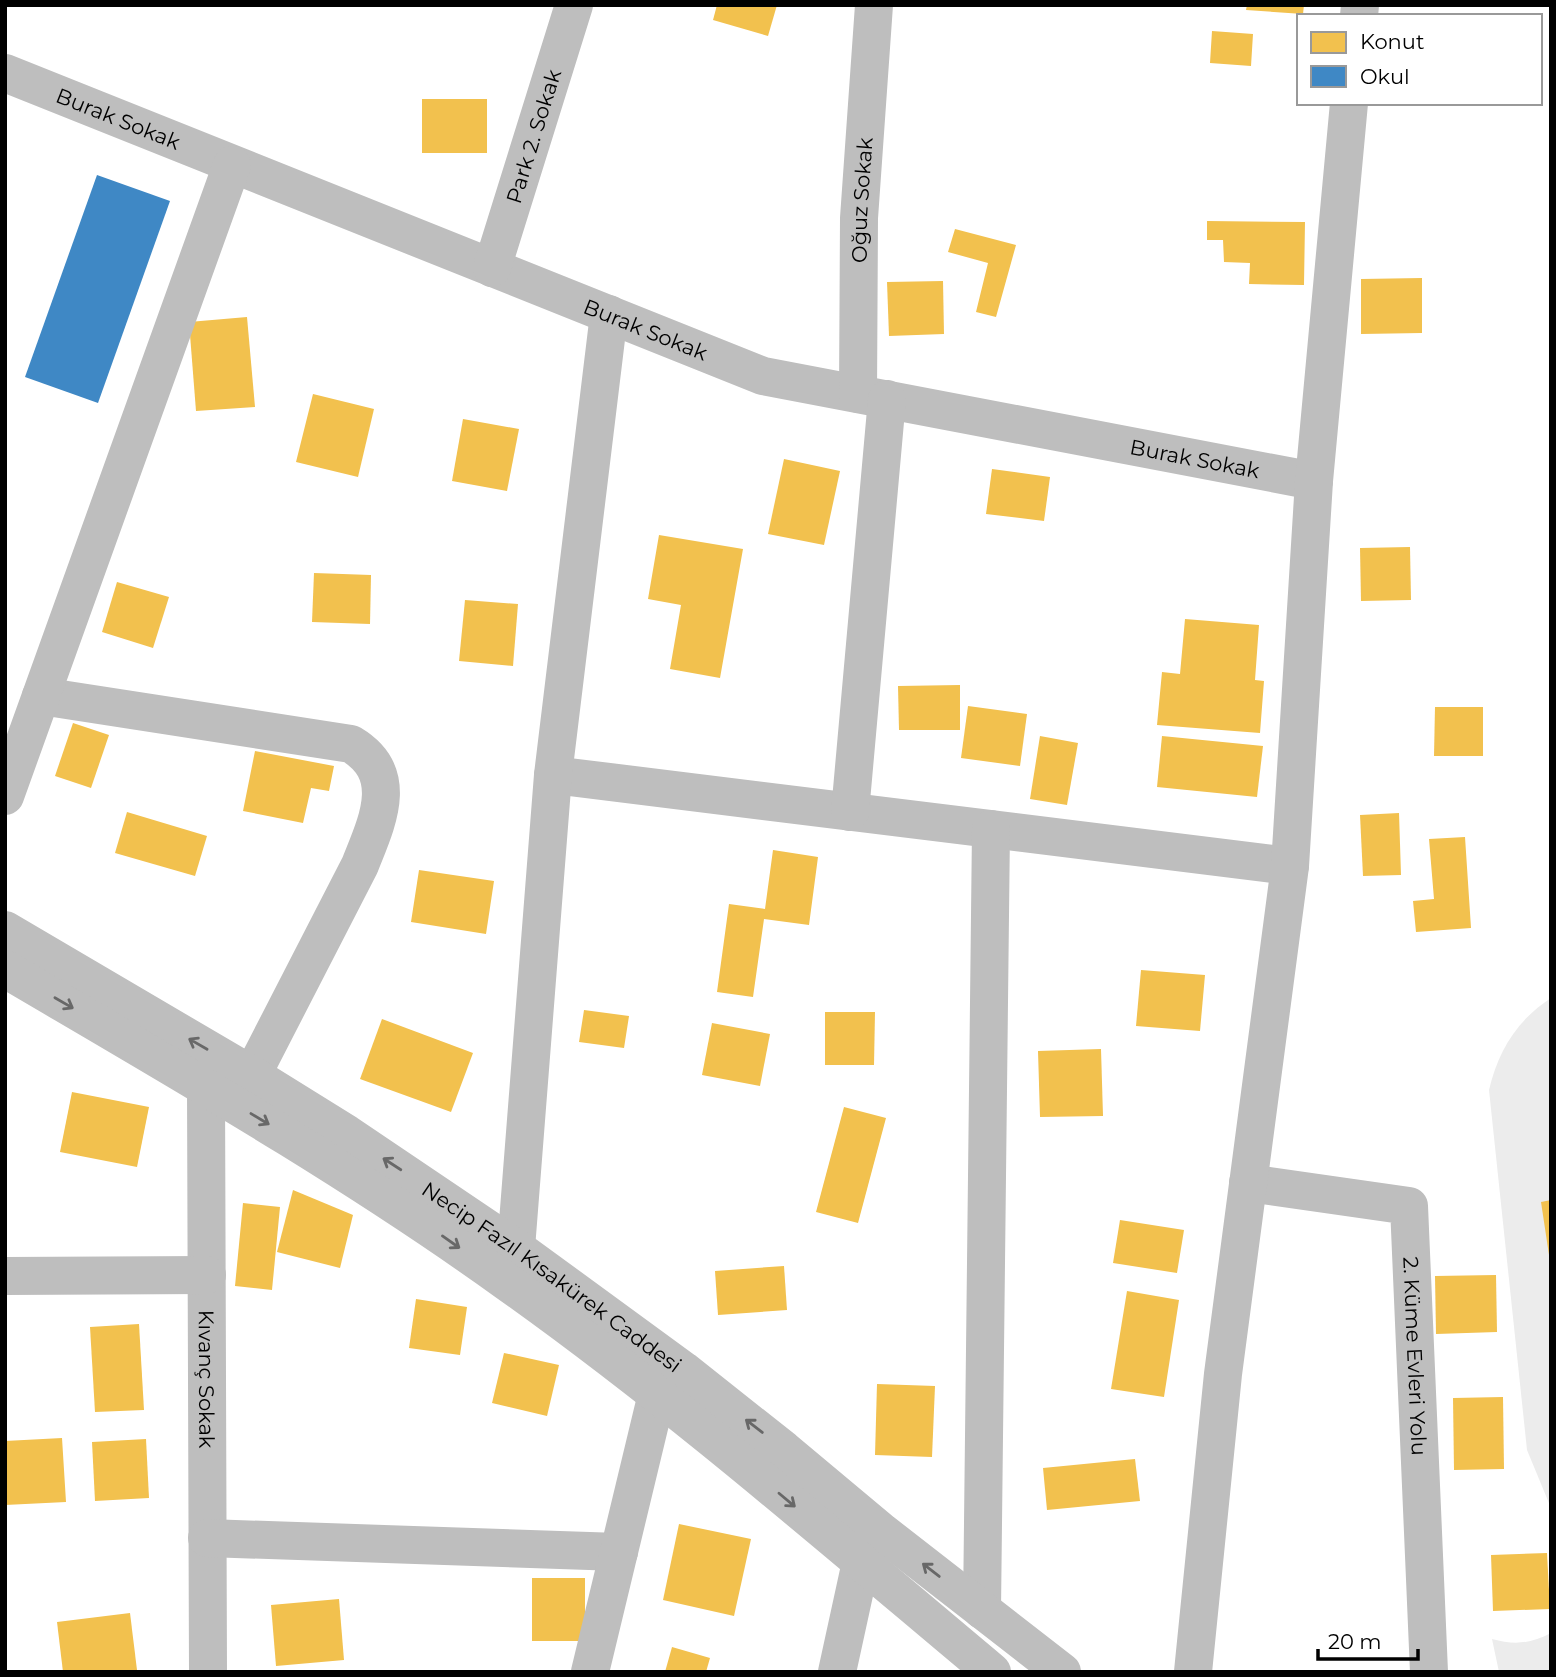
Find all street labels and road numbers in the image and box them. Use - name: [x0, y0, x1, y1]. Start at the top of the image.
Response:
- street label: Park 2. Sokak: [500, 66, 566, 206]
- street label: Burak Sokak: [53, 82, 184, 154]
- street label: Oğuz Sokak: [846, 136, 877, 263]
- street label: Burak Sokak: [580, 293, 712, 365]
- street label: Burak Sokak: [1128, 434, 1262, 483]
- street label: Necip Fazıl Kısakürek Caddesi: [418, 1176, 687, 1377]
- street label: 2. Küme Evleri Yolu: [1399, 1256, 1432, 1456]
- street label: Kıvanç Sokak: [194, 1310, 220, 1449]

